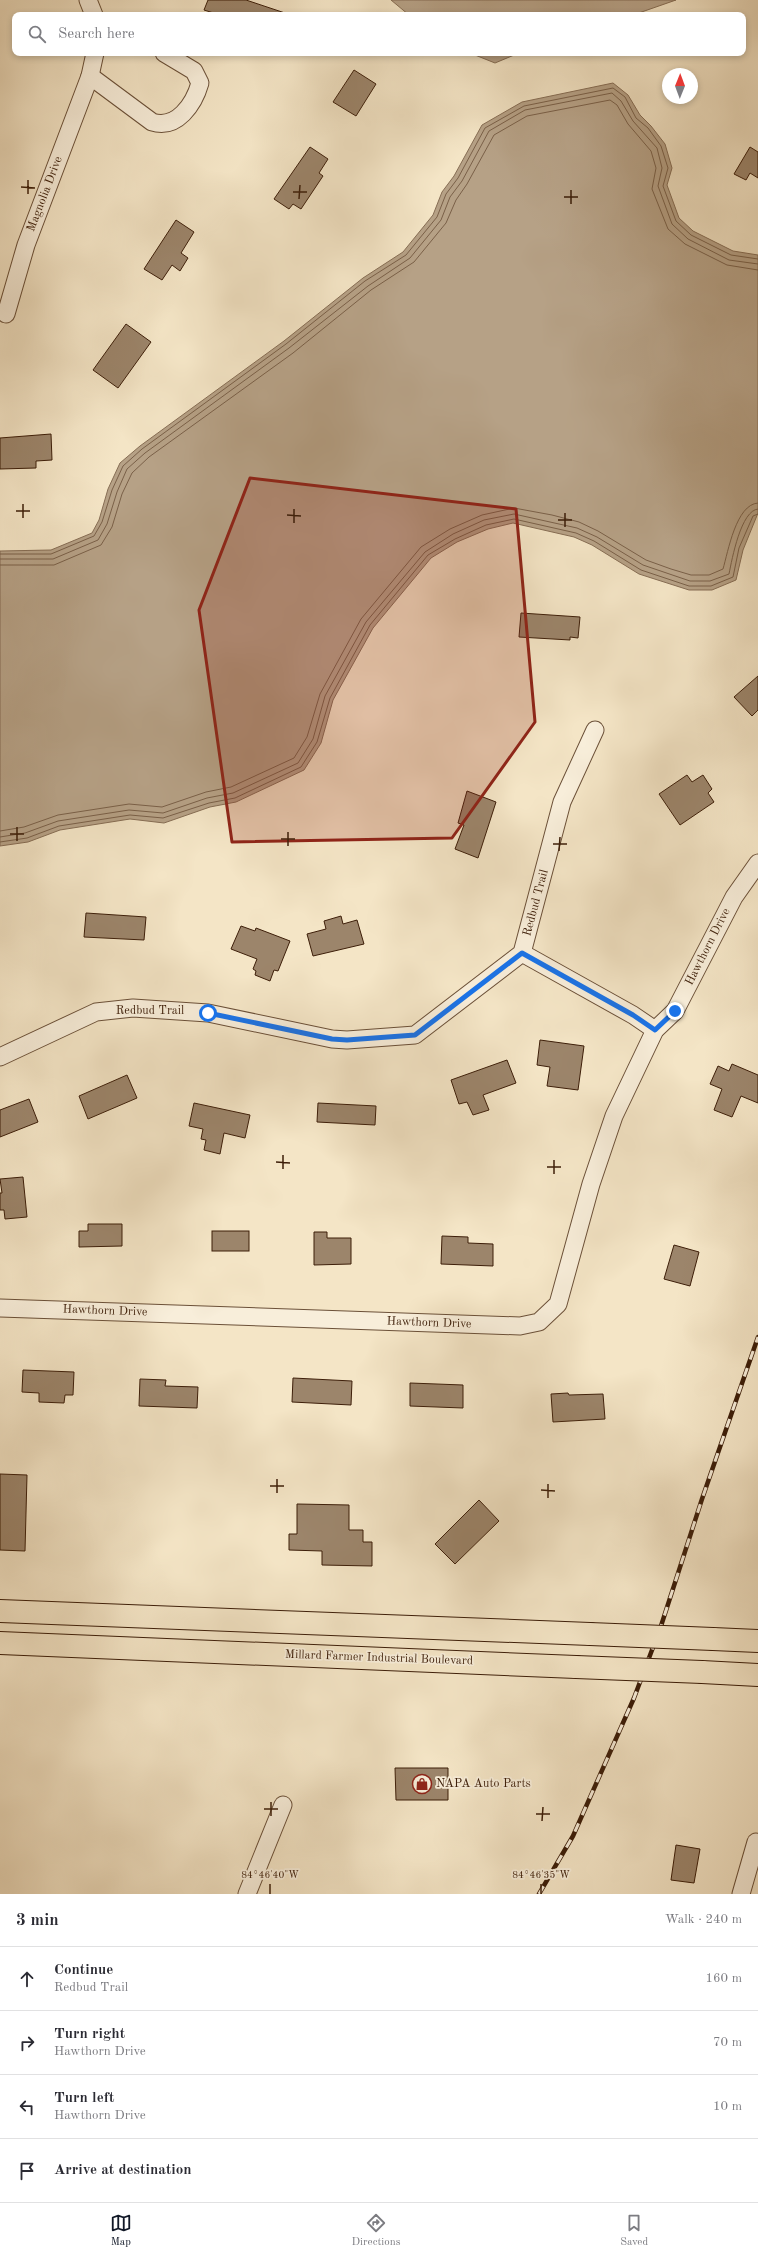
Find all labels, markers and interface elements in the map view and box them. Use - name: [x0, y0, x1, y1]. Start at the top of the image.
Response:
- search box: [12, 12, 746, 56]
- icon: search: [26, 23, 48, 45]
- text: Search here: [58, 27, 135, 42]
- north arrow: [662, 68, 698, 104]
- street label: Magnolia Drive: [25, 154, 65, 233]
- street label: Redbud Trail: [521, 868, 551, 938]
- street label: Hawthorn Drive: [683, 906, 733, 987]
- route end: [666, 1002, 684, 1020]
- route start: [199, 1004, 217, 1022]
- street label: Redbud Trail: [116, 1005, 184, 1017]
- street label: Hawthorn Drive: [62, 1304, 148, 1318]
- street label: Hawthorn Drive: [386, 1316, 472, 1330]
- street label: Millard Farmer Industrial Boulevard: [285, 1649, 473, 1667]
- shop icon: NAPA Auto Parts: [411, 1773, 433, 1795]
- place label: NAPA Auto Parts: [436, 1778, 531, 1790]
- text: 84°46'40"W: [241, 1870, 299, 1880]
- text: 84°46'35"W: [512, 1870, 570, 1880]
- text: 3 min: [16, 1912, 59, 1929]
- text: Walk · 240 m: [665, 1913, 742, 1926]
- text: Continue: [54, 1963, 113, 1978]
- icon: ahead: [16, 1968, 38, 1990]
- text: 160 m: [705, 1972, 742, 1985]
- text: Redbud Trail: [54, 1981, 128, 1994]
- text: Turn right: [54, 2027, 125, 2042]
- icon: right: [16, 2032, 38, 2054]
- text: 70 m: [713, 2036, 742, 2049]
- text: Hawthorn Drive: [54, 2045, 146, 2058]
- text: Turn left: [54, 2091, 114, 2106]
- icon: left: [16, 2096, 38, 2118]
- text: 10 m: [713, 2100, 742, 2113]
- text: Hawthorn Drive: [54, 2109, 146, 2122]
- icon: arrive: [16, 2160, 38, 2182]
- text: Arrive at destination: [54, 2163, 192, 2178]
- tab: Map: [110, 2212, 132, 2250]
- tab: Directions: [352, 2212, 400, 2250]
- tab: Saved: [620, 2212, 648, 2250]

